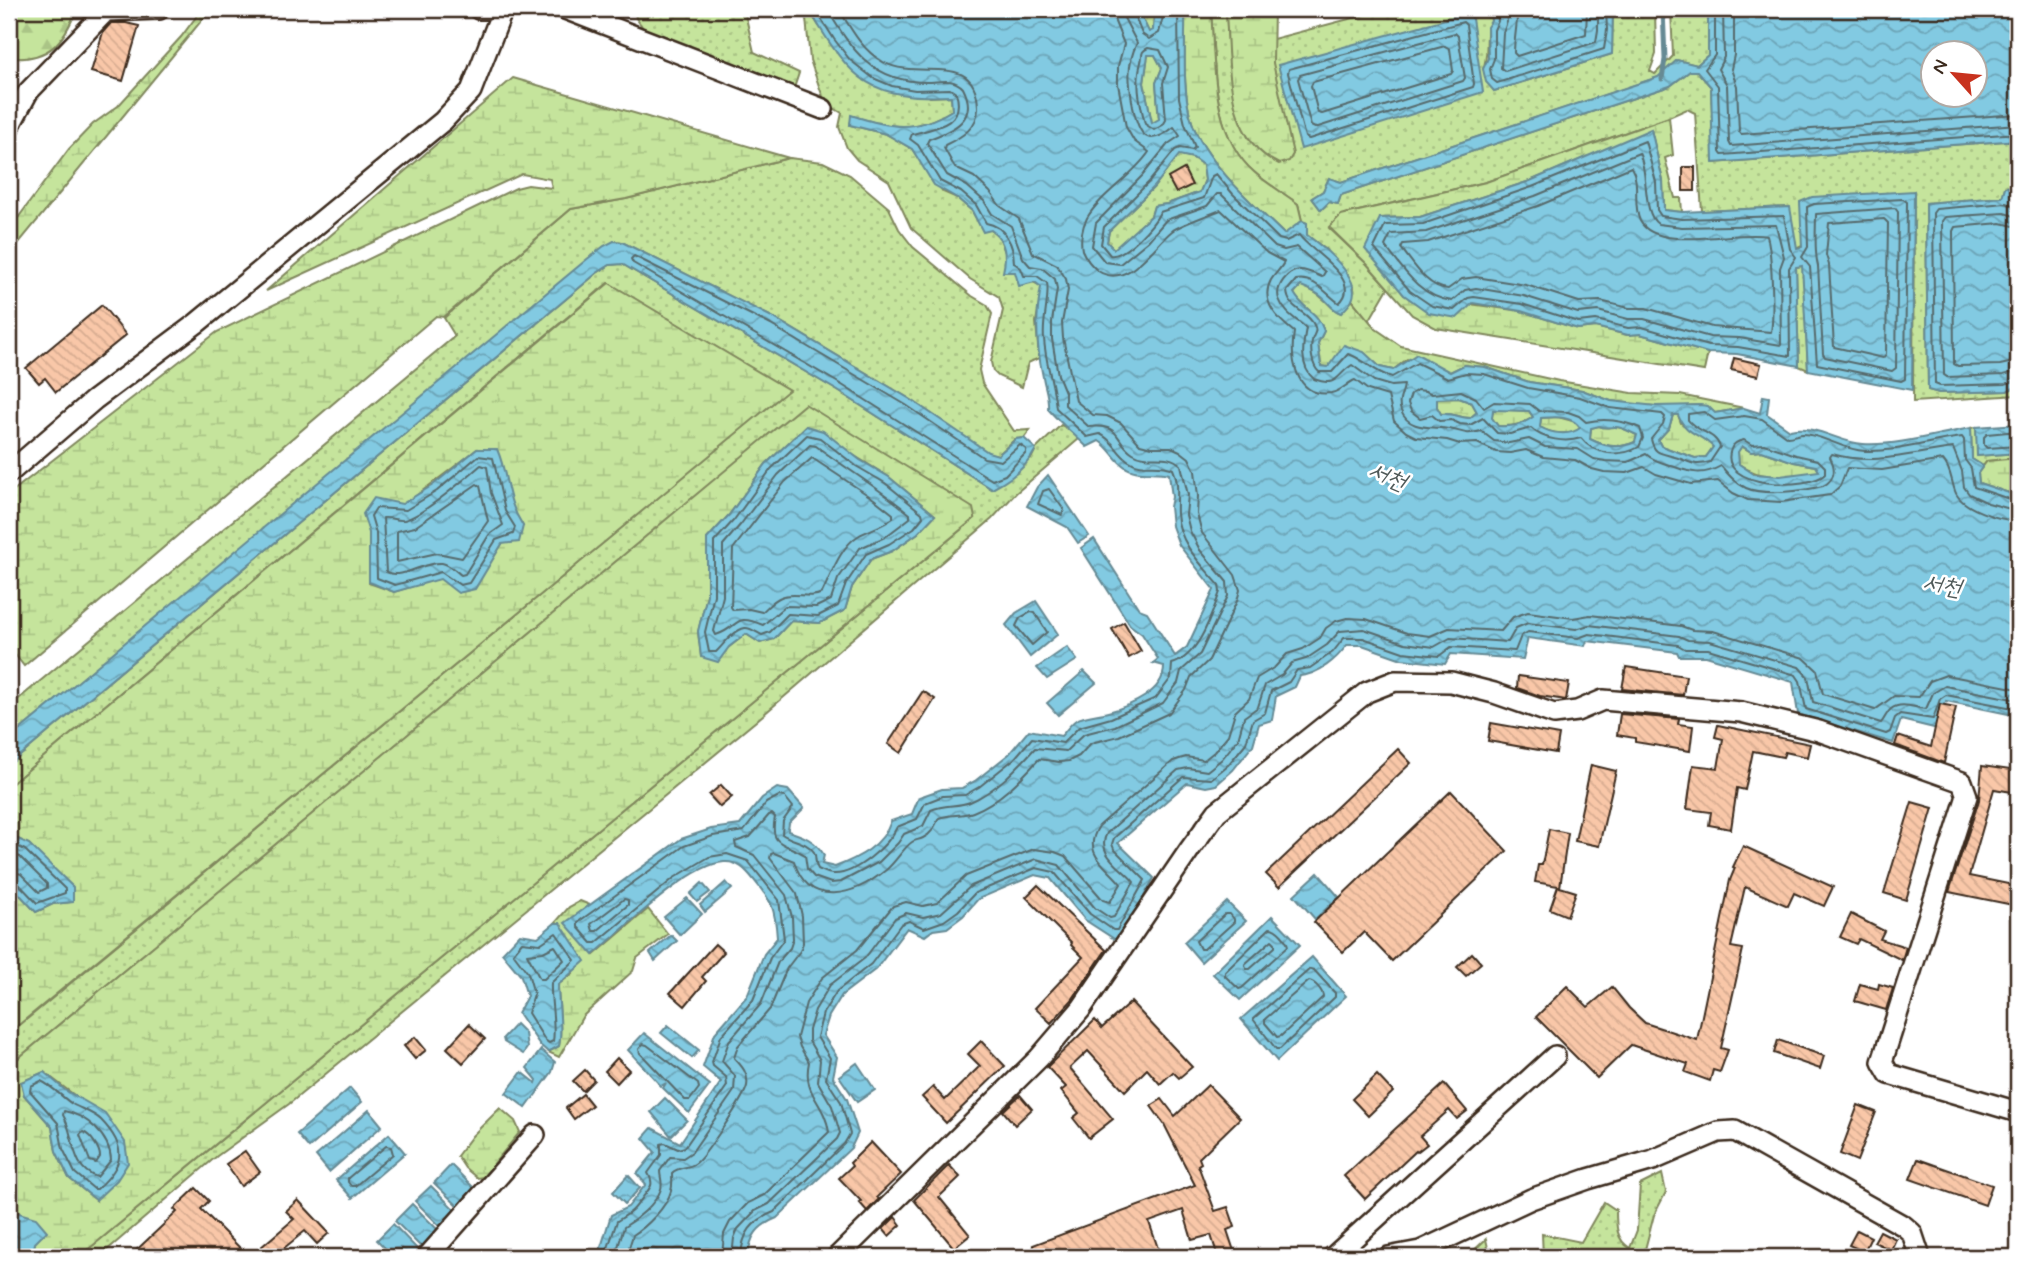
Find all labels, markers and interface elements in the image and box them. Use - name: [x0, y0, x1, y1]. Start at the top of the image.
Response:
- north arrow: [1918, 38, 1988, 108]
- text: N: [1926, 56, 1954, 78]
- water label: 서천: [1363, 455, 1413, 500]
- water label: 서천: [1920, 567, 1966, 605]

